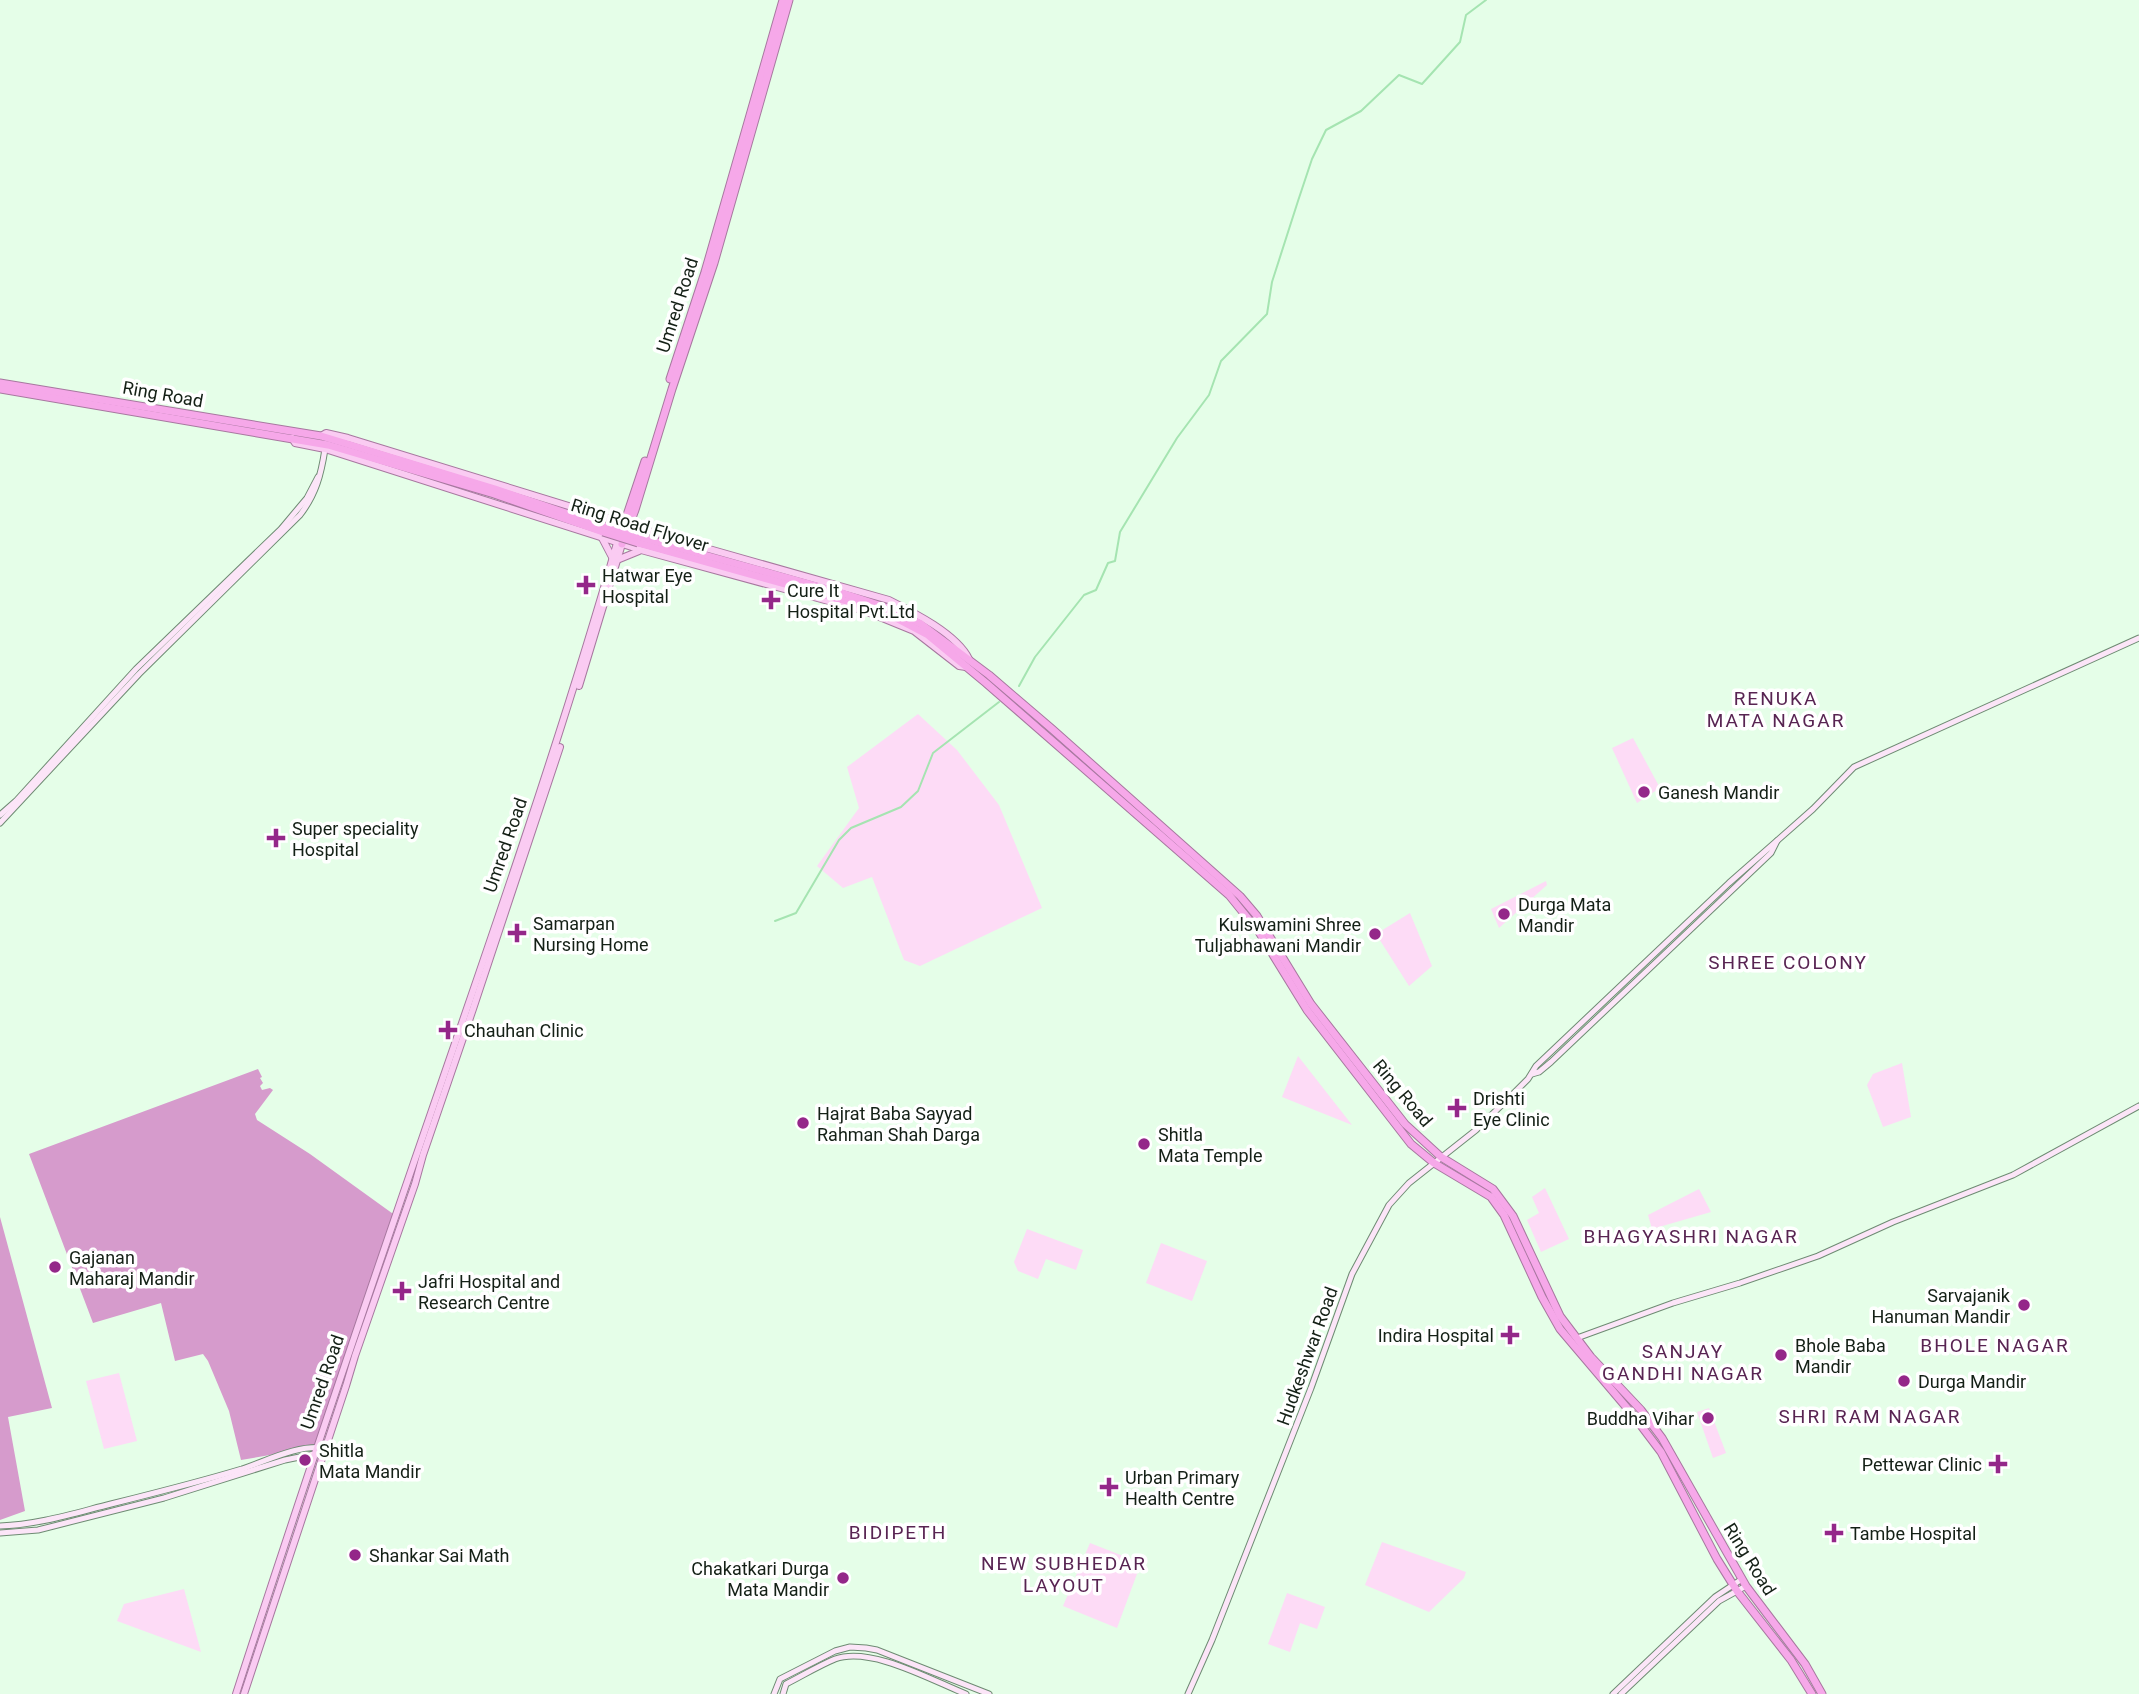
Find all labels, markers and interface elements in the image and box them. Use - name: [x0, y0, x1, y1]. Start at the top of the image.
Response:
- street label: Umred Road: [652, 255, 702, 355]
- street label: Ring Road: [121, 377, 205, 411]
- street label: Ring Road Flyover: [569, 494, 711, 556]
- place label: Hatwar Eye Hospital: [602, 565, 692, 607]
- marker: Hatwar Eye Hospital: [576, 575, 596, 595]
- place label: Cure It Hospital Pvt.Ltd: [787, 580, 915, 622]
- marker: Cure It Hospital Pvt.Ltd: [761, 590, 781, 610]
- district label: RENUKA MATA NAGAR: [1707, 687, 1845, 732]
- place label: Ganesh Mandir: [1658, 782, 1779, 803]
- marker: Ganesh Mandir: [1636, 784, 1652, 800]
- street label: Umred Road: [479, 795, 531, 895]
- place label: Super speciality Hospital: [292, 818, 419, 860]
- marker: Super speciality Hospital: [266, 828, 286, 848]
- place label: Durga Mata Mandir: [1518, 894, 1611, 936]
- marker: Durga Mata Mandir: [1496, 906, 1512, 922]
- place label: Samarpan Nursing Home: [533, 913, 648, 955]
- place label: Kulswamini Shree Tuljabhawani Mandir: [1195, 914, 1361, 956]
- marker: Samarpan Nursing Home: [507, 923, 527, 943]
- marker: Kulswamini Shree Tuljabhawani Mandir: [1367, 926, 1383, 942]
- district label: SHREE COLONY: [1708, 951, 1868, 974]
- marker: Chauhan Clinic: [438, 1020, 458, 1040]
- place label: Chauhan Clinic: [464, 1020, 584, 1041]
- street label: Ring Road: [1369, 1055, 1437, 1131]
- place label: Drishti Eye Clinic: [1473, 1088, 1550, 1130]
- marker: Drishti Eye Clinic: [1447, 1098, 1467, 1118]
- place label: Hajrat Baba Sayyad Rahman Shah Darga: [817, 1103, 980, 1145]
- marker: Hajrat Baba Sayyad Rahman Shah Darga: [795, 1115, 811, 1131]
- place label: Shitla Mata Temple: [1158, 1124, 1263, 1166]
- marker: Shitla Mata Temple: [1136, 1136, 1152, 1152]
- district label: BHAGYASHRI NAGAR: [1583, 1225, 1799, 1248]
- place label: Gajanan Maharaj Mandir: [69, 1247, 195, 1289]
- marker: Gajanan Maharaj Mandir: [47, 1259, 63, 1275]
- place label: Jafri Hospital and Research Centre: [418, 1271, 560, 1313]
- marker: Jafri Hospital and Research Centre: [392, 1281, 412, 1301]
- street label: Hudkeshwar Road: [1272, 1284, 1342, 1428]
- place label: Sarvajanik Hanuman Mandir: [1871, 1285, 2011, 1327]
- marker: Sarvajanik Hanuman Mandir: [2016, 1297, 2032, 1313]
- place label: Indira Hospital: [1378, 1325, 1494, 1346]
- marker: Indira Hospital: [1500, 1325, 1520, 1345]
- street label: Umred Road: [296, 1332, 348, 1432]
- district label: BHOLE NAGAR: [1920, 1334, 2070, 1357]
- place label: Bhole Baba Mandir: [1795, 1335, 1886, 1377]
- district label: SANJAY GANDHI NAGAR: [1602, 1340, 1764, 1385]
- marker: Bhole Baba Mandir: [1773, 1347, 1789, 1363]
- place label: Durga Mandir: [1918, 1371, 2026, 1392]
- marker: Durga Mandir: [1896, 1373, 1912, 1389]
- district label: SHRI RAM NAGAR: [1779, 1405, 1961, 1428]
- place label: Buddha Vihar: [1587, 1408, 1694, 1429]
- marker: Buddha Vihar: [1700, 1410, 1716, 1426]
- place label: Shitla Mata Mandir: [319, 1440, 421, 1482]
- marker: Shitla Mata Mandir: [297, 1452, 313, 1468]
- place label: Pettewar Clinic: [1862, 1454, 1982, 1475]
- marker: Pettewar Clinic: [1988, 1454, 2008, 1474]
- place label: Urban Primary Health Centre: [1125, 1467, 1240, 1509]
- marker: Urban Primary Health Centre: [1099, 1477, 1119, 1497]
- street label: Ring Road: [1720, 1519, 1780, 1599]
- district label: BIDIPETH: [849, 1521, 947, 1544]
- marker: Tambe Hospital: [1824, 1523, 1844, 1543]
- place label: Tambe Hospital: [1850, 1523, 1976, 1544]
- place label: Shankar Sai Math: [369, 1545, 509, 1566]
- marker: Shankar Sai Math: [347, 1547, 363, 1563]
- district label: NEW SUBHEDAR LAYOUT: [981, 1552, 1147, 1597]
- place label: Chakatkari Durga Mata Mandir: [691, 1558, 829, 1600]
- marker: Chakatkari Durga Mata Mandir: [835, 1570, 851, 1586]

